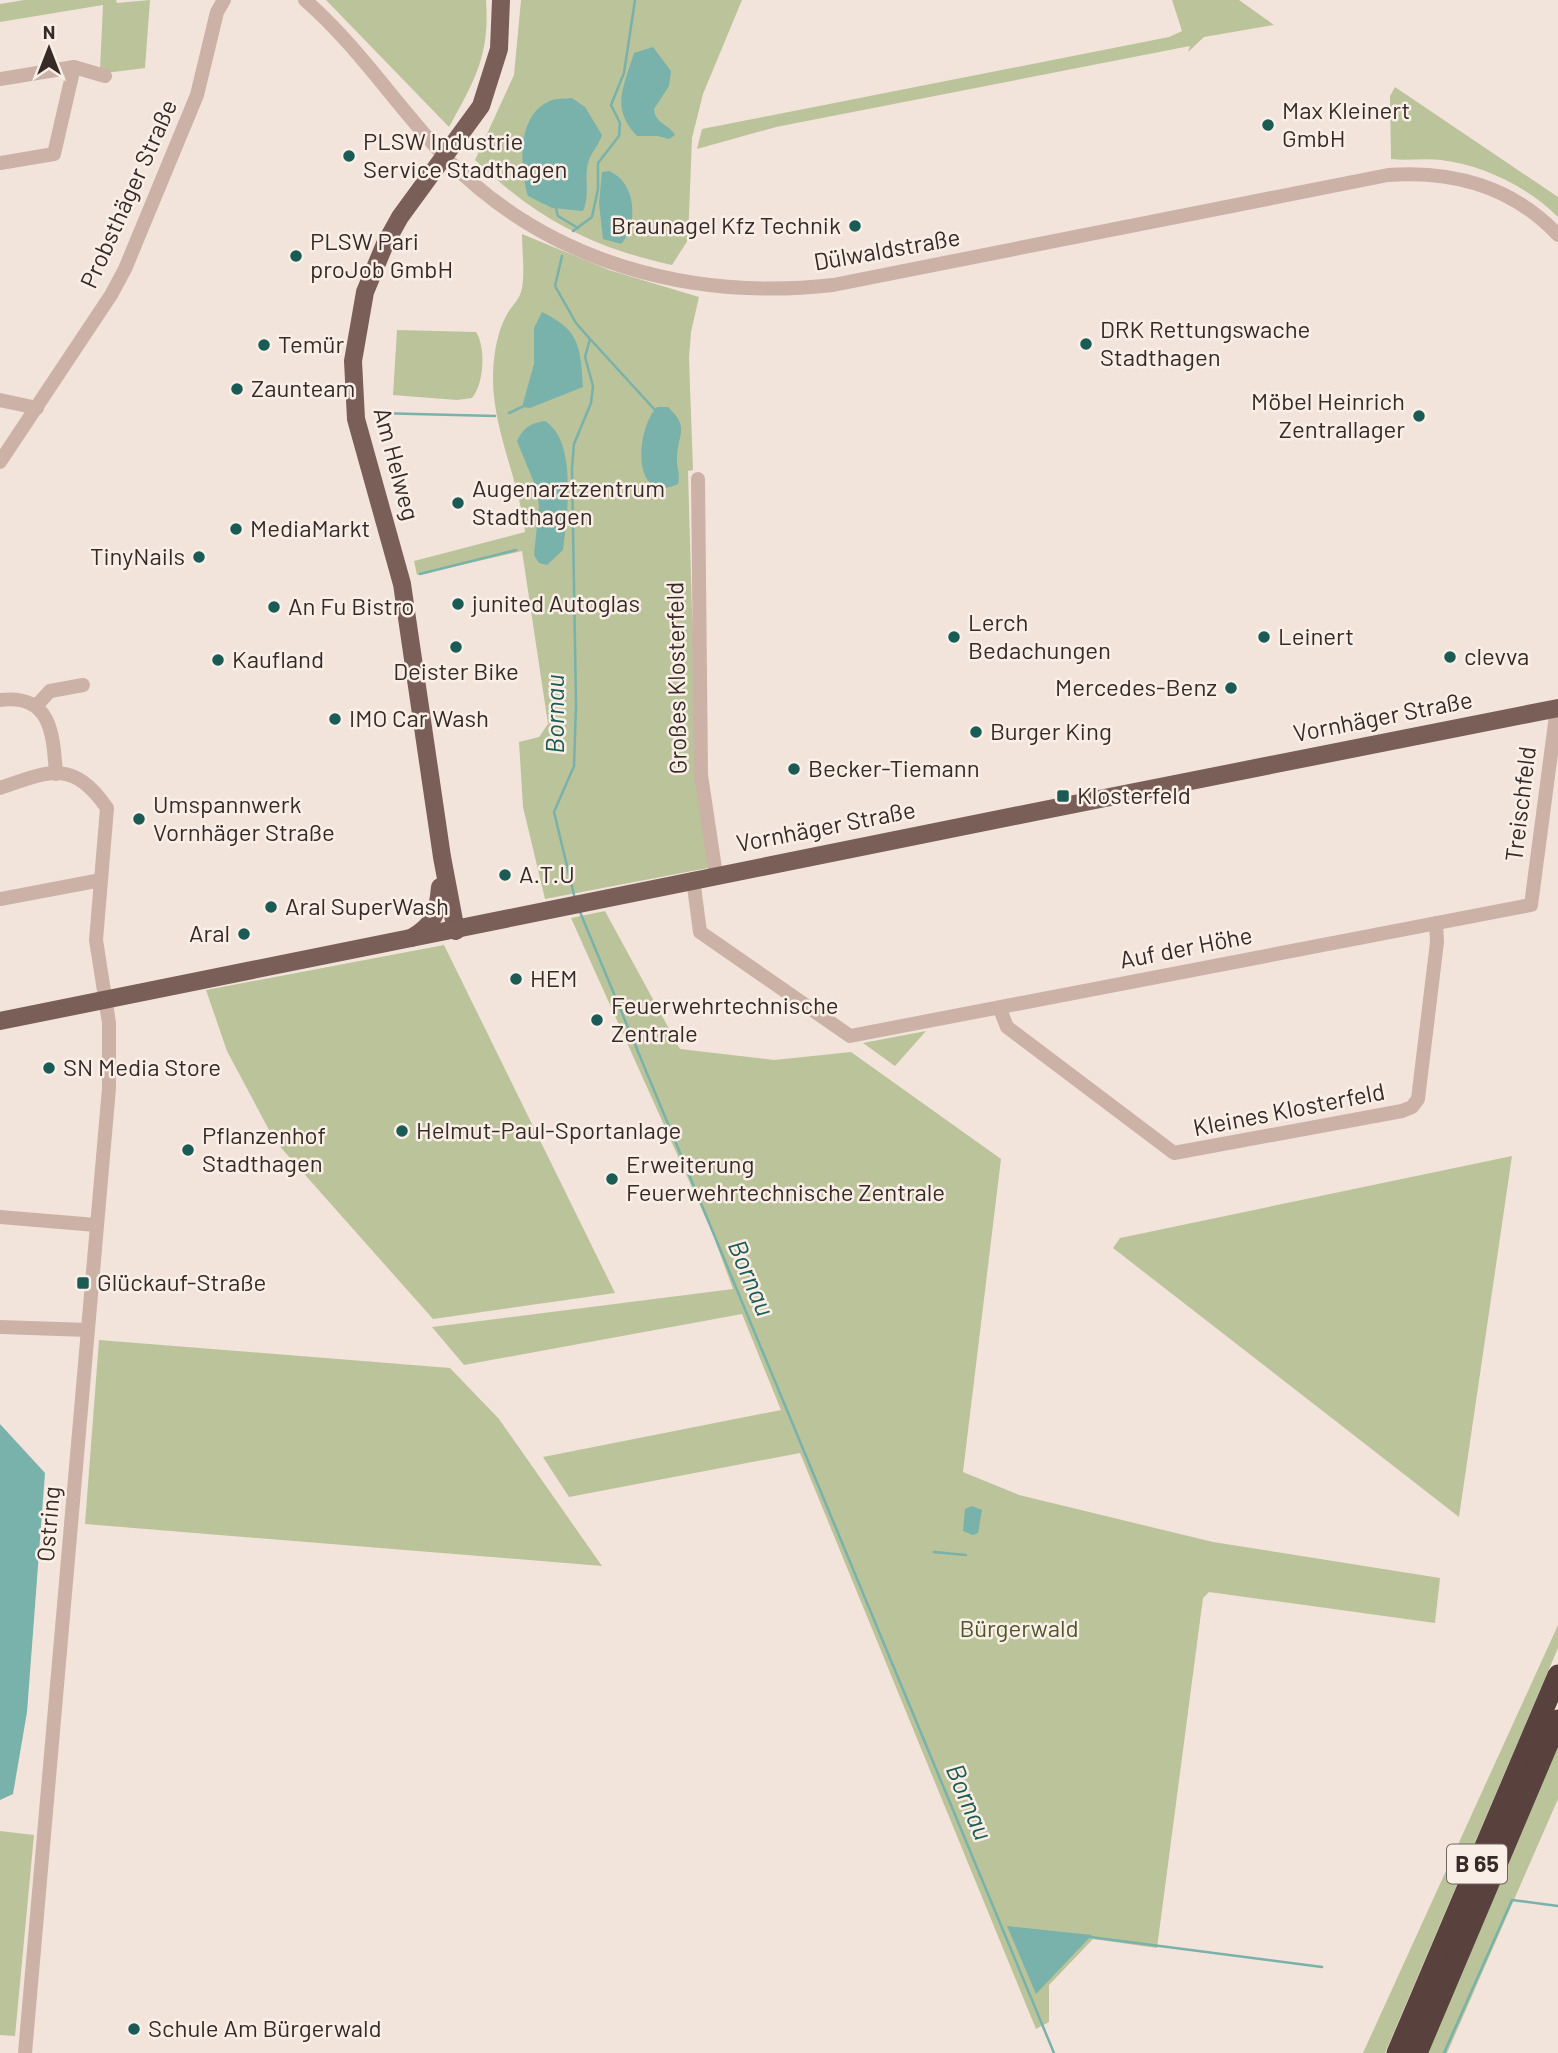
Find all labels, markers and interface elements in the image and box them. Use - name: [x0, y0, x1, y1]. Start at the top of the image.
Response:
- north arrow: [14, 14, 84, 84]
- text: N: [43, 20, 55, 43]
- street label: Probsthäger Straße: [73, 95, 182, 292]
- place label: Max Kleinert GmbH: [1282, 95, 1410, 152]
- marker: Max Kleinert GmbH: [1260, 117, 1276, 133]
- place label: PLSW Industrie Service Stadthagen: [363, 126, 567, 183]
- marker: PLSW Industrie Service Stadthagen: [341, 148, 357, 164]
- place label: Braunagel Kfz Technik: [611, 210, 841, 239]
- marker: Braunagel Kfz Technik: [847, 218, 863, 234]
- street label: Dülwaldstraße: [811, 221, 962, 276]
- place label: PLSW Pari proJob GmbH: [310, 226, 453, 283]
- marker: PLSW Pari proJob GmbH: [288, 248, 304, 264]
- place label: DRK Rettungswache Stadthagen: [1100, 314, 1310, 371]
- place label: Temür: [278, 329, 345, 358]
- marker: DRK Rettungswache Stadthagen: [1078, 336, 1094, 352]
- marker: Temür: [256, 337, 272, 353]
- place label: Zaunteam: [251, 373, 355, 402]
- marker: Zaunteam: [229, 381, 245, 397]
- place label: Möbel Heinrich Zentrallager: [1251, 386, 1405, 443]
- street label: Am Helweg: [368, 404, 426, 523]
- marker: Möbel Heinrich Zentrallager: [1411, 408, 1427, 424]
- place label: Augenarztzentrum Stadthagen: [472, 473, 665, 530]
- marker: Augenarztzentrum Stadthagen: [450, 495, 466, 511]
- place label: MediaMarkt: [250, 513, 370, 542]
- marker: MediaMarkt: [228, 521, 244, 537]
- place label: TinyNails: [90, 541, 185, 570]
- marker: TinyNails: [191, 549, 207, 565]
- street label: Großes Klosterfeld: [659, 582, 692, 775]
- place label: junited Autoglas: [471, 588, 640, 617]
- place label: An Fu Bistro: [288, 591, 414, 620]
- marker: junited Autoglas: [450, 596, 466, 612]
- marker: An Fu Bistro: [266, 599, 282, 615]
- place label: Lerch Bedachungen: [968, 607, 1111, 664]
- place label: Leinert: [1278, 621, 1354, 650]
- marker: Lerch Bedachungen: [946, 629, 962, 645]
- marker: Leinert: [1256, 629, 1272, 645]
- marker: Deister Bike: [448, 639, 464, 655]
- place label: clevva: [1464, 641, 1529, 670]
- place label: Kaufland: [232, 644, 324, 673]
- marker: clevva: [1442, 649, 1458, 665]
- marker: Kaufland: [210, 652, 226, 668]
- place label: Deister Bike: [393, 656, 519, 685]
- place label: Mercedes-Benz: [1055, 672, 1217, 701]
- water label: Bornau: [538, 674, 569, 754]
- marker: Mercedes-Benz: [1223, 680, 1239, 696]
- street label: Vornhäger Straße: [1291, 684, 1475, 747]
- place label: IMO Car Wash: [349, 703, 489, 732]
- marker: IMO Car Wash: [327, 711, 343, 727]
- place label: Burger King: [990, 716, 1112, 745]
- marker: Burger King: [968, 724, 984, 740]
- street label: Treischfeld: [1498, 745, 1541, 863]
- place label: Becker-Tiemann: [808, 753, 980, 782]
- marker: Becker-Tiemann: [786, 761, 802, 777]
- place label: Klosterfeld: [1077, 780, 1191, 809]
- marker: Klosterfeld: [1055, 788, 1071, 804]
- place label: Umspannwerk Vornhäger Straße: [153, 789, 335, 846]
- street label: Vornhäger Straße: [734, 794, 918, 857]
- marker: Umspannwerk Vornhäger Straße: [131, 811, 147, 827]
- place label: A.T.U: [519, 859, 575, 888]
- marker: A.T.U: [497, 867, 513, 883]
- place label: Aral SuperWash: [285, 891, 449, 920]
- marker: Aral SuperWash: [263, 899, 279, 915]
- place label: Aral: [189, 918, 230, 947]
- street label: Auf der Höhe: [1117, 919, 1254, 974]
- marker: Aral: [236, 926, 252, 942]
- place label: HEM: [530, 963, 577, 992]
- marker: HEM: [508, 971, 524, 987]
- place label: Feuerwehrtechnische Zentrale: [611, 990, 838, 1047]
- marker: Feuerwehrtechnische Zentrale: [589, 1012, 605, 1028]
- place label: SN Media Store: [63, 1052, 221, 1081]
- marker: SN Media Store: [41, 1060, 57, 1076]
- street label: Kleines Klosterfeld: [1190, 1076, 1387, 1141]
- place label: Helmut-Paul-Sportanlage: [416, 1115, 681, 1144]
- place label: Pflanzenhof Stadthagen: [202, 1120, 326, 1177]
- marker: Helmut-Paul-Sportanlage: [394, 1123, 410, 1139]
- marker: Pflanzenhof Stadthagen: [180, 1142, 196, 1158]
- place label: Erweiterung Feuerwehrtechnische Zentrale: [626, 1149, 945, 1206]
- marker: Erweiterung Feuerwehrtechnische Zentrale: [604, 1171, 620, 1187]
- water label: Bornau: [723, 1235, 782, 1320]
- place label: Glückauf-Straße: [97, 1267, 266, 1296]
- marker: Glückauf-Straße: [75, 1275, 91, 1291]
- street label: Ostring: [30, 1485, 65, 1563]
- park label: Bürgerwald: [959, 1613, 1079, 1642]
- water label: Bornau: [941, 1759, 1000, 1844]
- road number: B 65: [1447, 1844, 1507, 1884]
- place label: Schule Am Bürgerwald: [148, 2013, 382, 2042]
- marker: Schule Am Bürgerwald: [126, 2021, 142, 2037]

